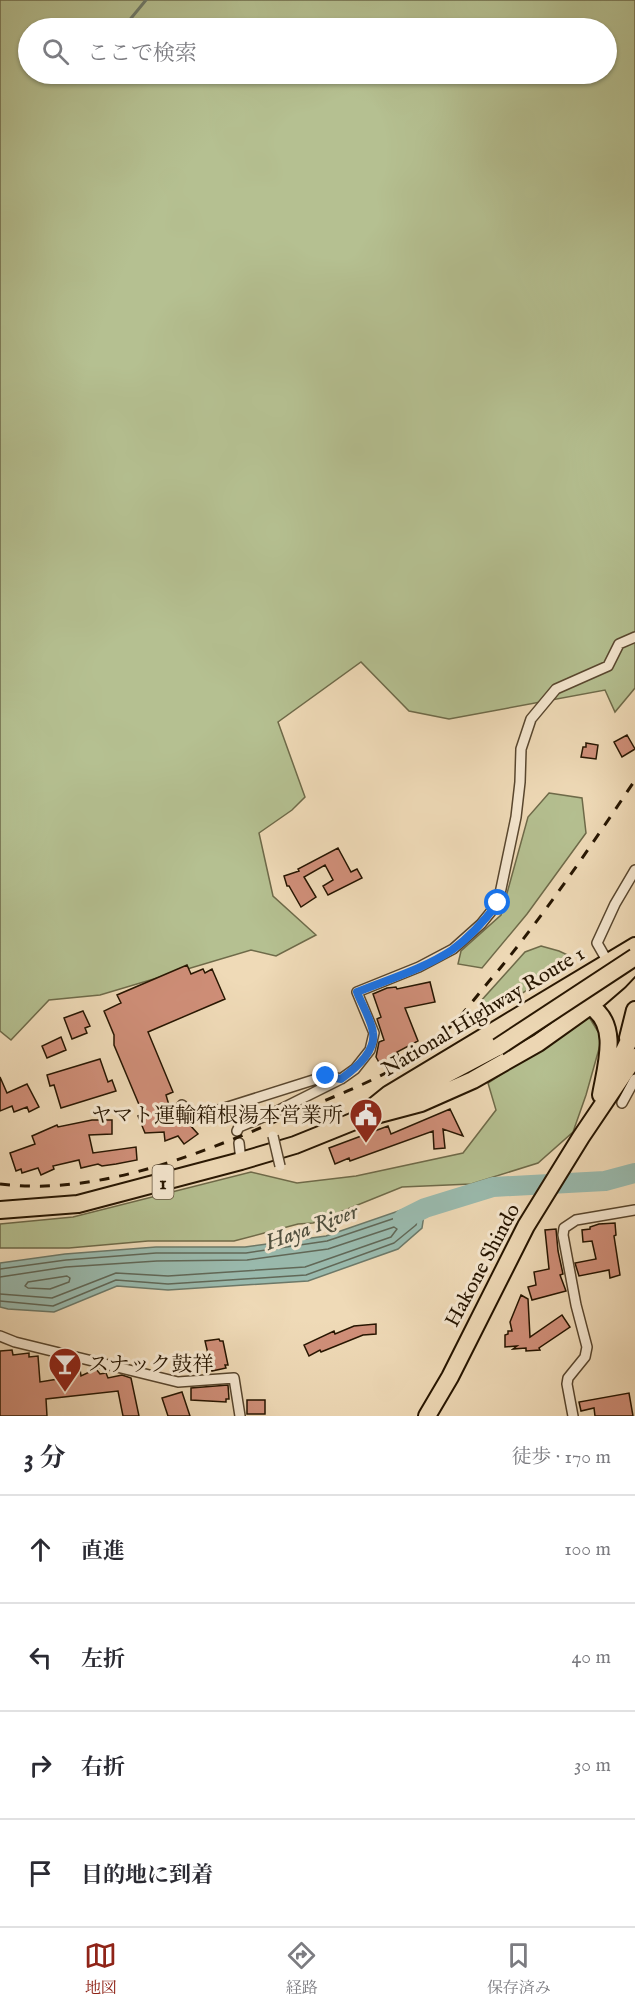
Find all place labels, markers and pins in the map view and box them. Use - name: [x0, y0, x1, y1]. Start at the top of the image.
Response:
- public building icon: ヤマト運輸箱根湯本営業所: [348, 1097, 384, 1144]
- place label: ヤマト運輸箱根湯本営業所: [91, 1103, 343, 1130]
- bar icon: スナック鼓祥: [47, 1346, 83, 1393]
- place label: スナック鼓祥: [88, 1352, 213, 1379]

